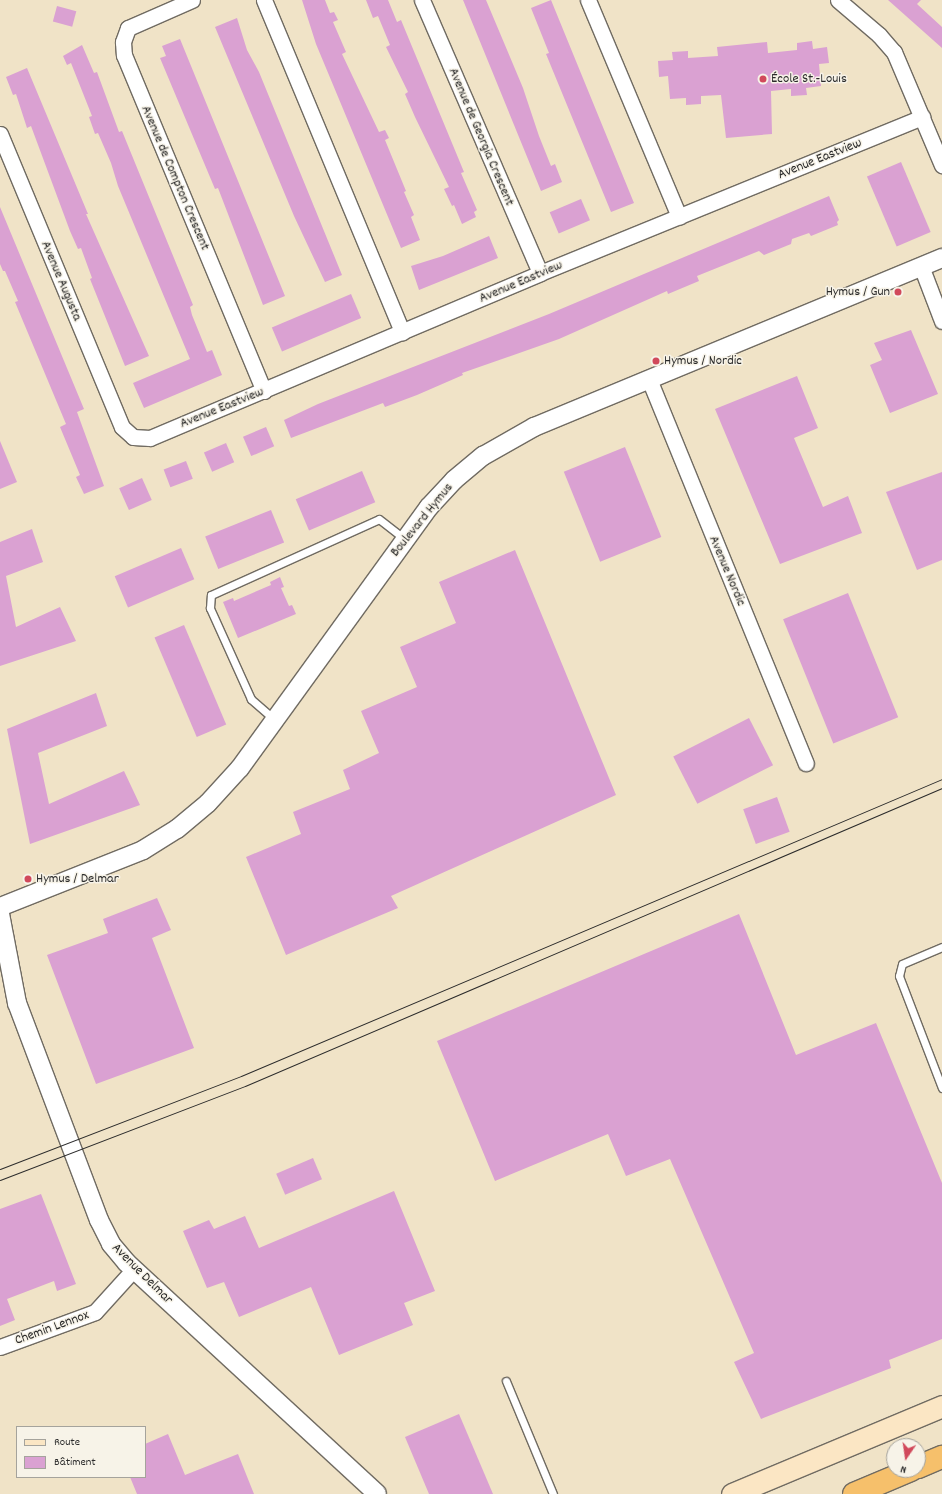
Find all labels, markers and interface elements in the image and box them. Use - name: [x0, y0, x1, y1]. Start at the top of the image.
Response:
- street label: Avenue de Georgia Crescent: [444, 66, 518, 208]
- place label: École St.-Louis: [771, 71, 847, 87]
- marker: École St.-Louis: [758, 74, 768, 84]
- street label: Avenue de Compton Crescent: [137, 103, 213, 253]
- street label: Avenue Eastview: [776, 135, 864, 183]
- street label: Avenue Augusta: [37, 239, 85, 323]
- street label: Avenue Eastview: [477, 257, 565, 307]
- place label: Hymus / Gun: [826, 284, 890, 300]
- marker: Hymus / Gun: [893, 287, 903, 297]
- place label: Hymus / Nordic: [664, 353, 742, 369]
- marker: Hymus / Nordic: [651, 356, 661, 366]
- street label: Avenue Eastview: [178, 384, 266, 432]
- street label: Boulevard Hymus: [387, 480, 457, 560]
- street label: Avenue Nordic: [705, 533, 749, 609]
- place label: Hymus / Delmar: [36, 871, 119, 887]
- marker: Hymus / Delmar: [23, 874, 33, 884]
- street label: Avenue Delmar: [108, 1240, 176, 1308]
- street label: Chemin Lennox: [13, 1307, 91, 1349]
- legend: [16, 1426, 146, 1478]
- text: Route: [54, 1434, 80, 1451]
- north arrow: [886, 1438, 926, 1478]
- text: Bâtiment: [54, 1454, 96, 1471]
- text: N: [899, 1460, 908, 1477]

